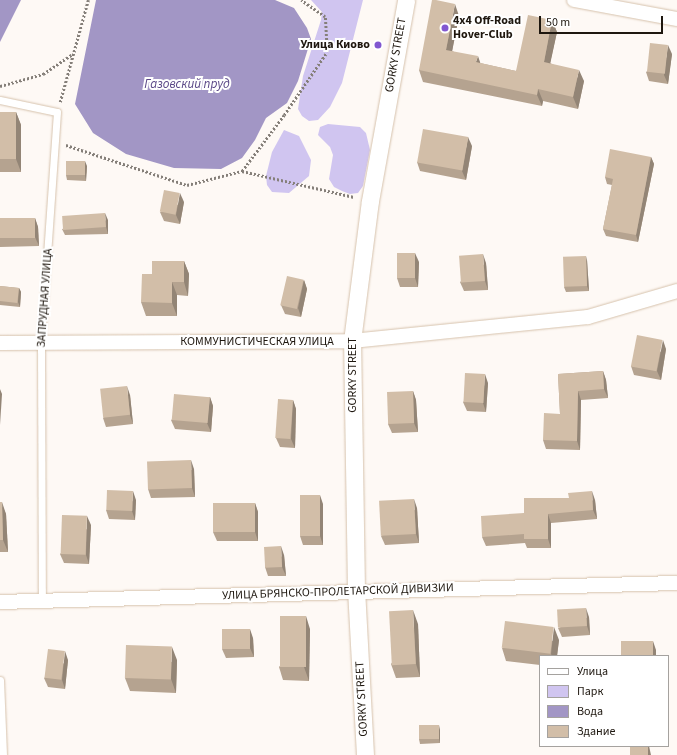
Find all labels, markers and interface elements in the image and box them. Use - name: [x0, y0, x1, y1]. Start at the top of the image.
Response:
- scale bar: [541, 8, 665, 34]
- place label: 4x4 Off-Road Hover-Club: [453, 14, 521, 42]
- text: 50 m: [546, 14, 570, 31]
- street label: GORKY STREET: [382, 17, 410, 93]
- marker: 4x4 Off-Road Hover-Club: [440, 23, 450, 33]
- place label: Улица Киово: [300, 38, 370, 52]
- marker: Улица Киово: [373, 40, 383, 50]
- water label: Газовский пруд: [144, 76, 230, 92]
- street label: ЗАПРУДНАЯ УЛИЦА: [34, 248, 56, 348]
- street label: КОММУНИСТИЧЕСКАЯ УЛИЦА: [180, 335, 334, 349]
- street label: GORKY STREET: [346, 337, 360, 413]
- street label: УЛИЦА БРЯНСКО-ПРОЛЕТАРСКОЙ ДИВИЗИИ: [222, 581, 454, 603]
- legend: [539, 655, 669, 747]
- street label: GORKY STREET: [353, 661, 371, 737]
- text: Улица: [577, 663, 608, 680]
- text: Парк: [577, 683, 603, 700]
- text: Вода: [577, 703, 603, 720]
- text: Здание: [577, 723, 616, 740]

